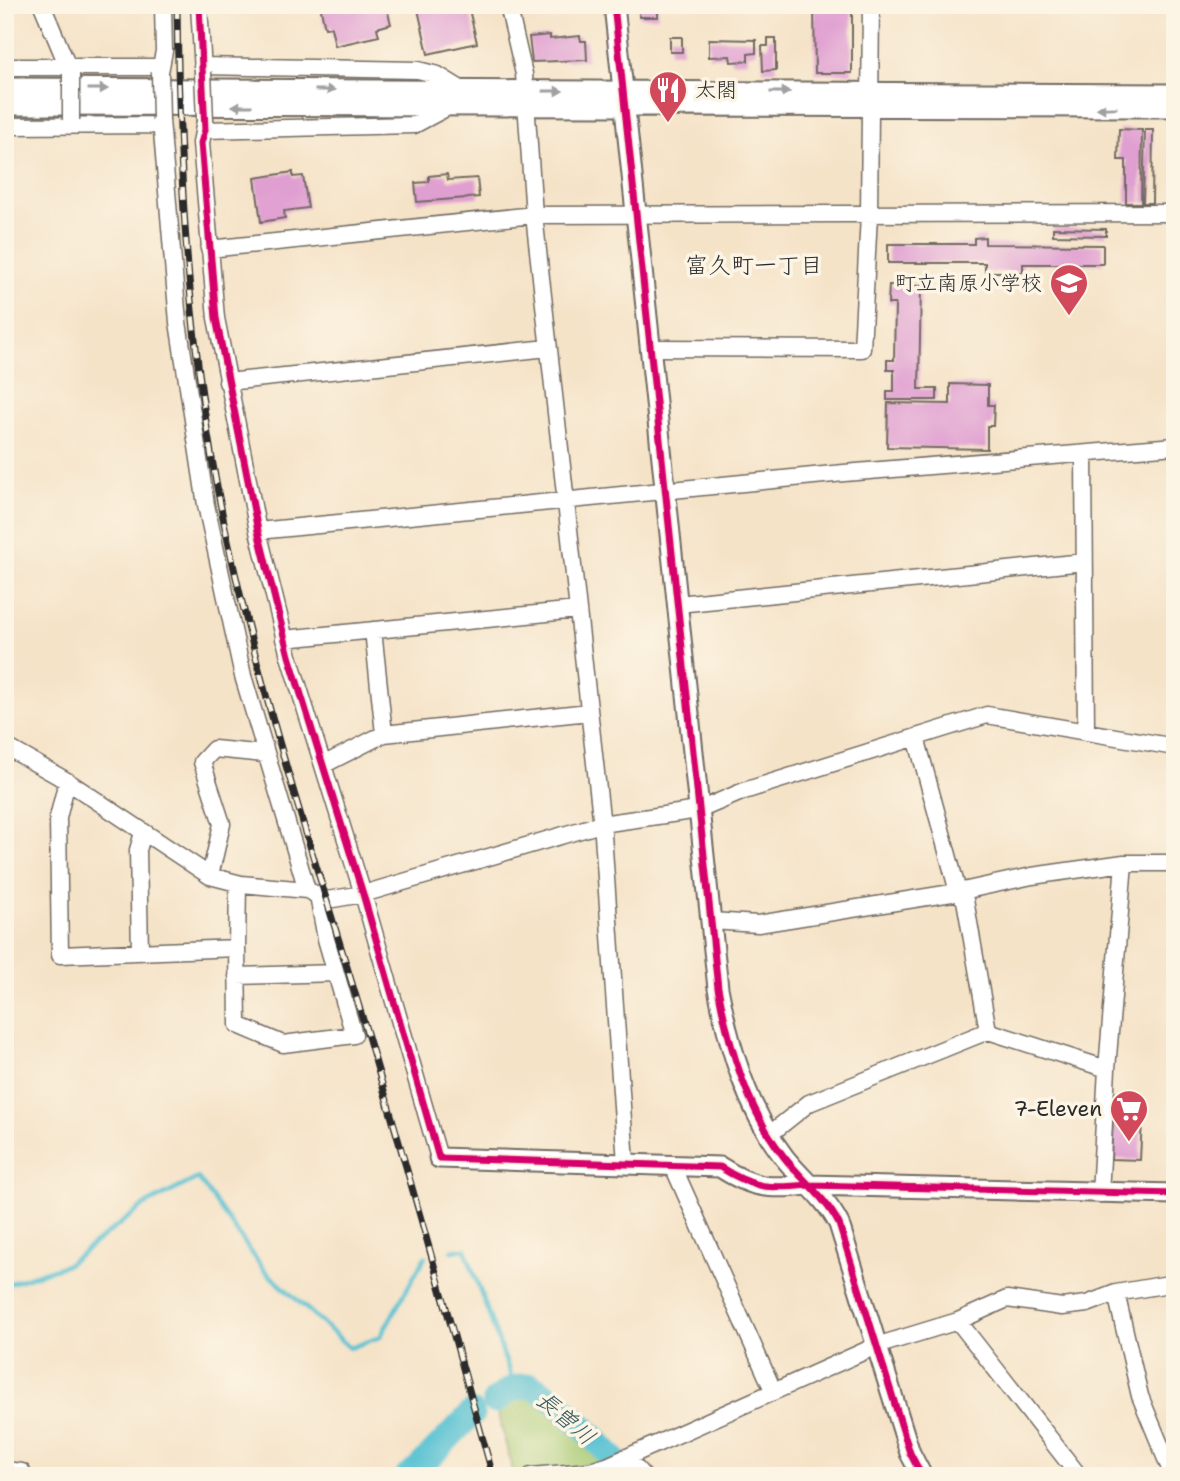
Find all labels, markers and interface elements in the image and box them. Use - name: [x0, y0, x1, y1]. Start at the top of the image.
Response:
- restaurant icon: 太閤: [647, 69, 689, 124]
- place label: 太閤: [695, 76, 737, 104]
- one-way arrow: [87, 83, 109, 95]
- one-way arrow: [315, 84, 337, 96]
- one-way arrow: [542, 85, 564, 97]
- one-way arrow: [770, 86, 792, 98]
- one-way arrow: [231, 100, 253, 112]
- one-way arrow: [1095, 103, 1117, 114]
- district label: 富久町一丁目: [685, 250, 823, 280]
- school or university icon: 町立南原小学校: [1048, 262, 1090, 317]
- place label: 町立南原小学校: [895, 269, 1042, 297]
- supermarket icon: 7-Eleven: [1108, 1088, 1150, 1143]
- place label: 7-Eleven: [1013, 1095, 1102, 1123]
- water label: 長曽川: [530, 1384, 602, 1452]

